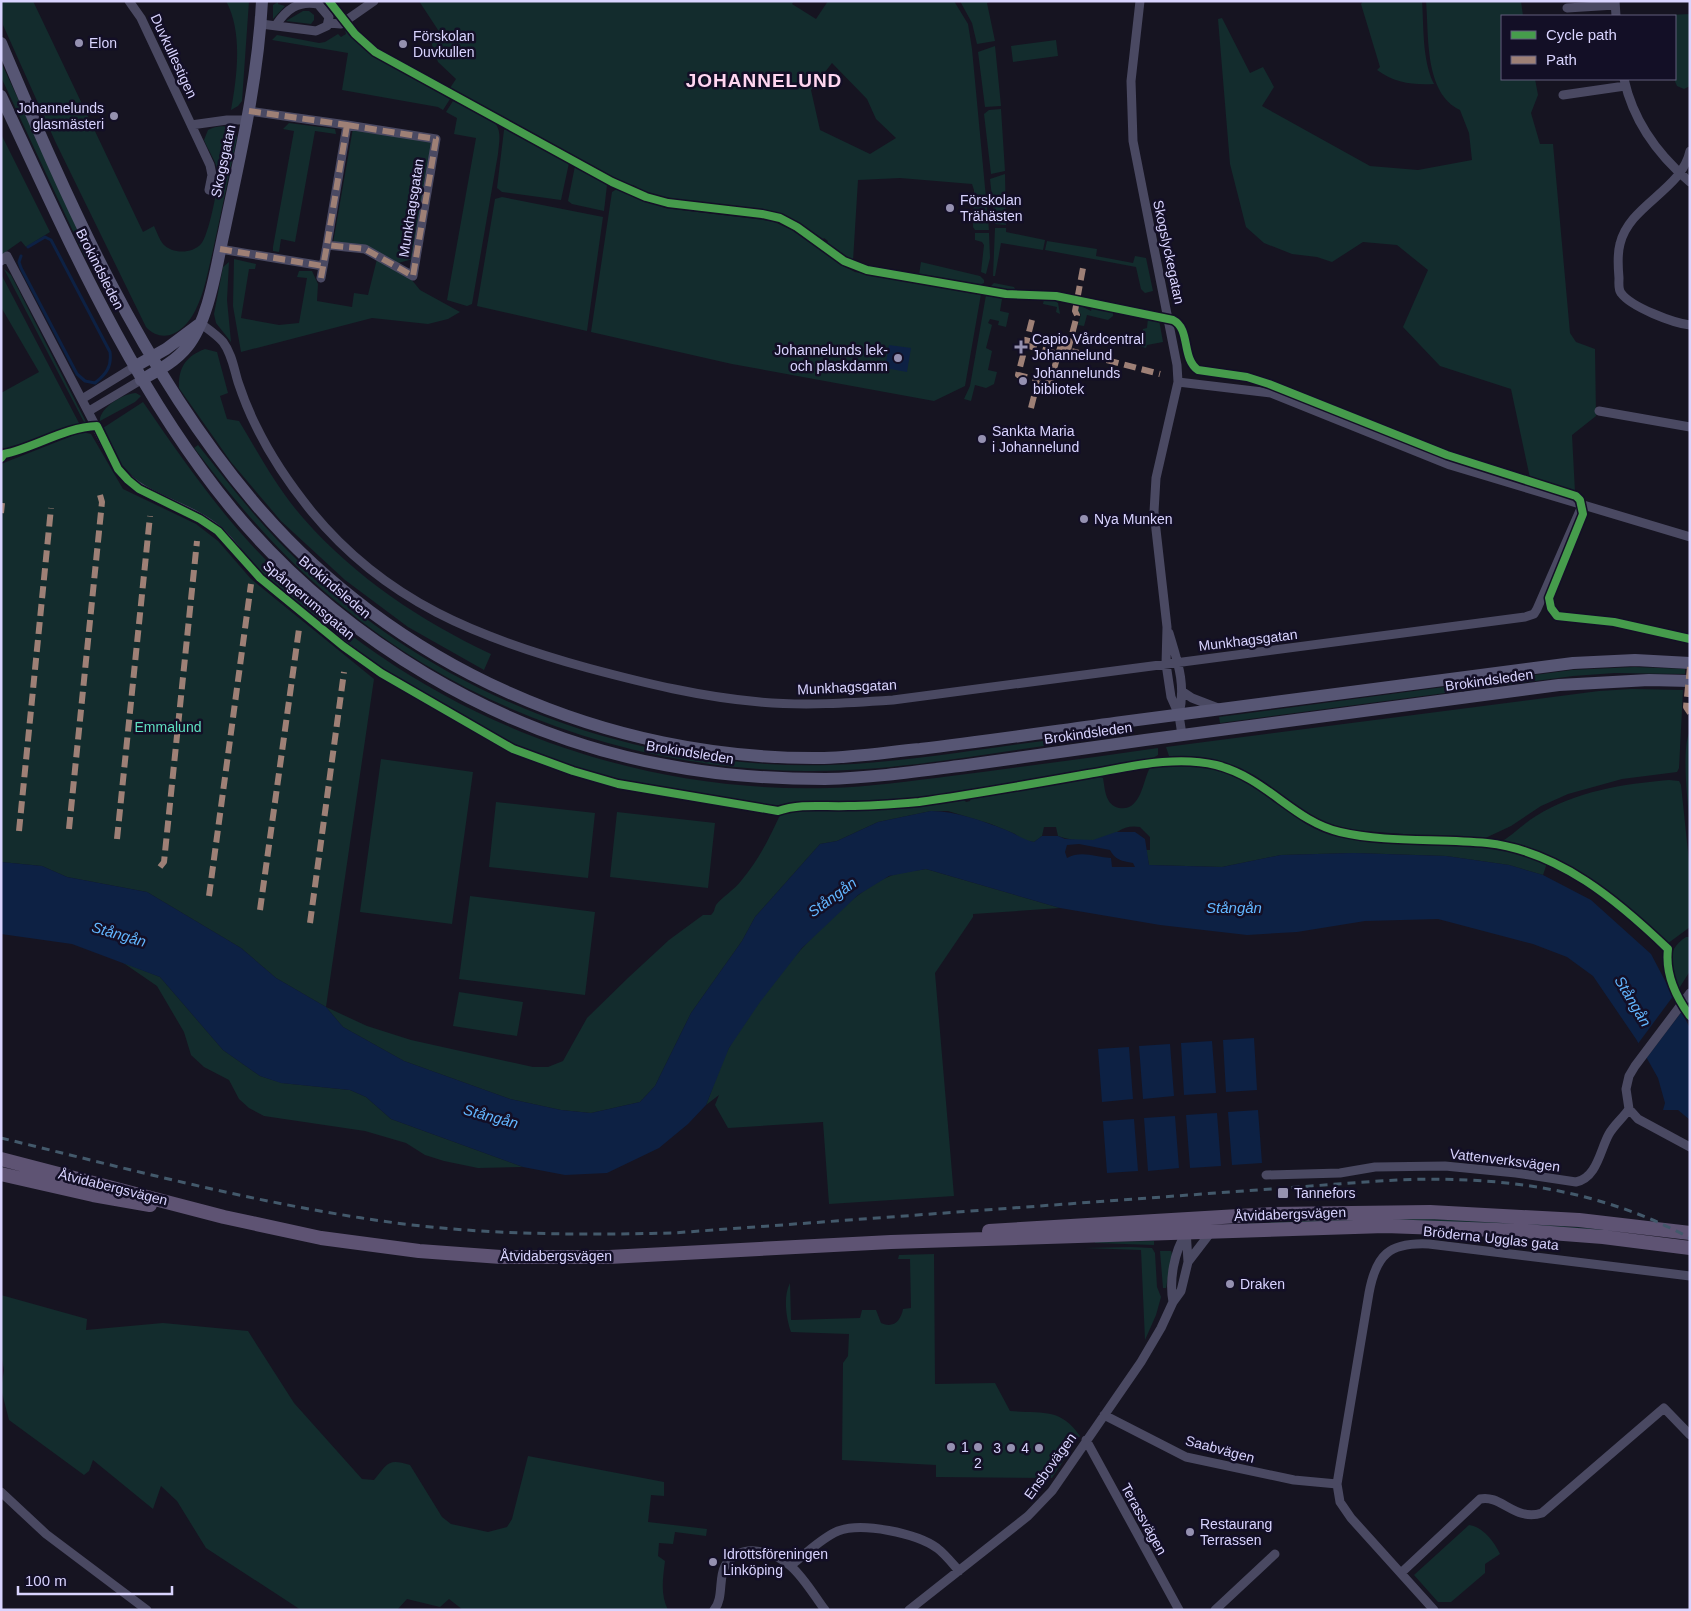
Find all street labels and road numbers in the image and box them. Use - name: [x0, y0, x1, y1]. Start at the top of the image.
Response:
- street label: Duvkullestigen: [148, 11, 200, 101]
- street label: Skogsgatan: [207, 123, 239, 199]
- street label: Munkhagsgatan: [395, 158, 427, 258]
- street label: Skogslyckegatan: [1150, 199, 1188, 305]
- street label: Brokindsleden: [73, 226, 127, 312]
- street label: Brokindsleden: [296, 552, 374, 622]
- street label: Spångerumsgatan: [260, 557, 358, 643]
- street label: Munkhagsgatan: [1198, 626, 1298, 654]
- street label: Brokindsleden: [1444, 666, 1534, 694]
- street label: Munkhagsgatan: [797, 676, 897, 698]
- street label: Brokindsleden: [1043, 719, 1133, 747]
- street label: Brokindsleden: [645, 737, 735, 767]
- street label: Vattenverksvägen: [1449, 1145, 1561, 1175]
- street label: Åtvidabergsvägen: [57, 1166, 169, 1208]
- street label: Åtvidabergsvägen: [1234, 1204, 1346, 1224]
- street label: Bröderna Ugglas gata: [1422, 1223, 1560, 1253]
- street label: Åtvidabergsvägen: [500, 1248, 612, 1264]
- street label: Ensbovägen: [1021, 1430, 1079, 1502]
- street label: Saabvägen: [1184, 1432, 1256, 1466]
- street label: Terassvägen: [1118, 1480, 1170, 1558]

